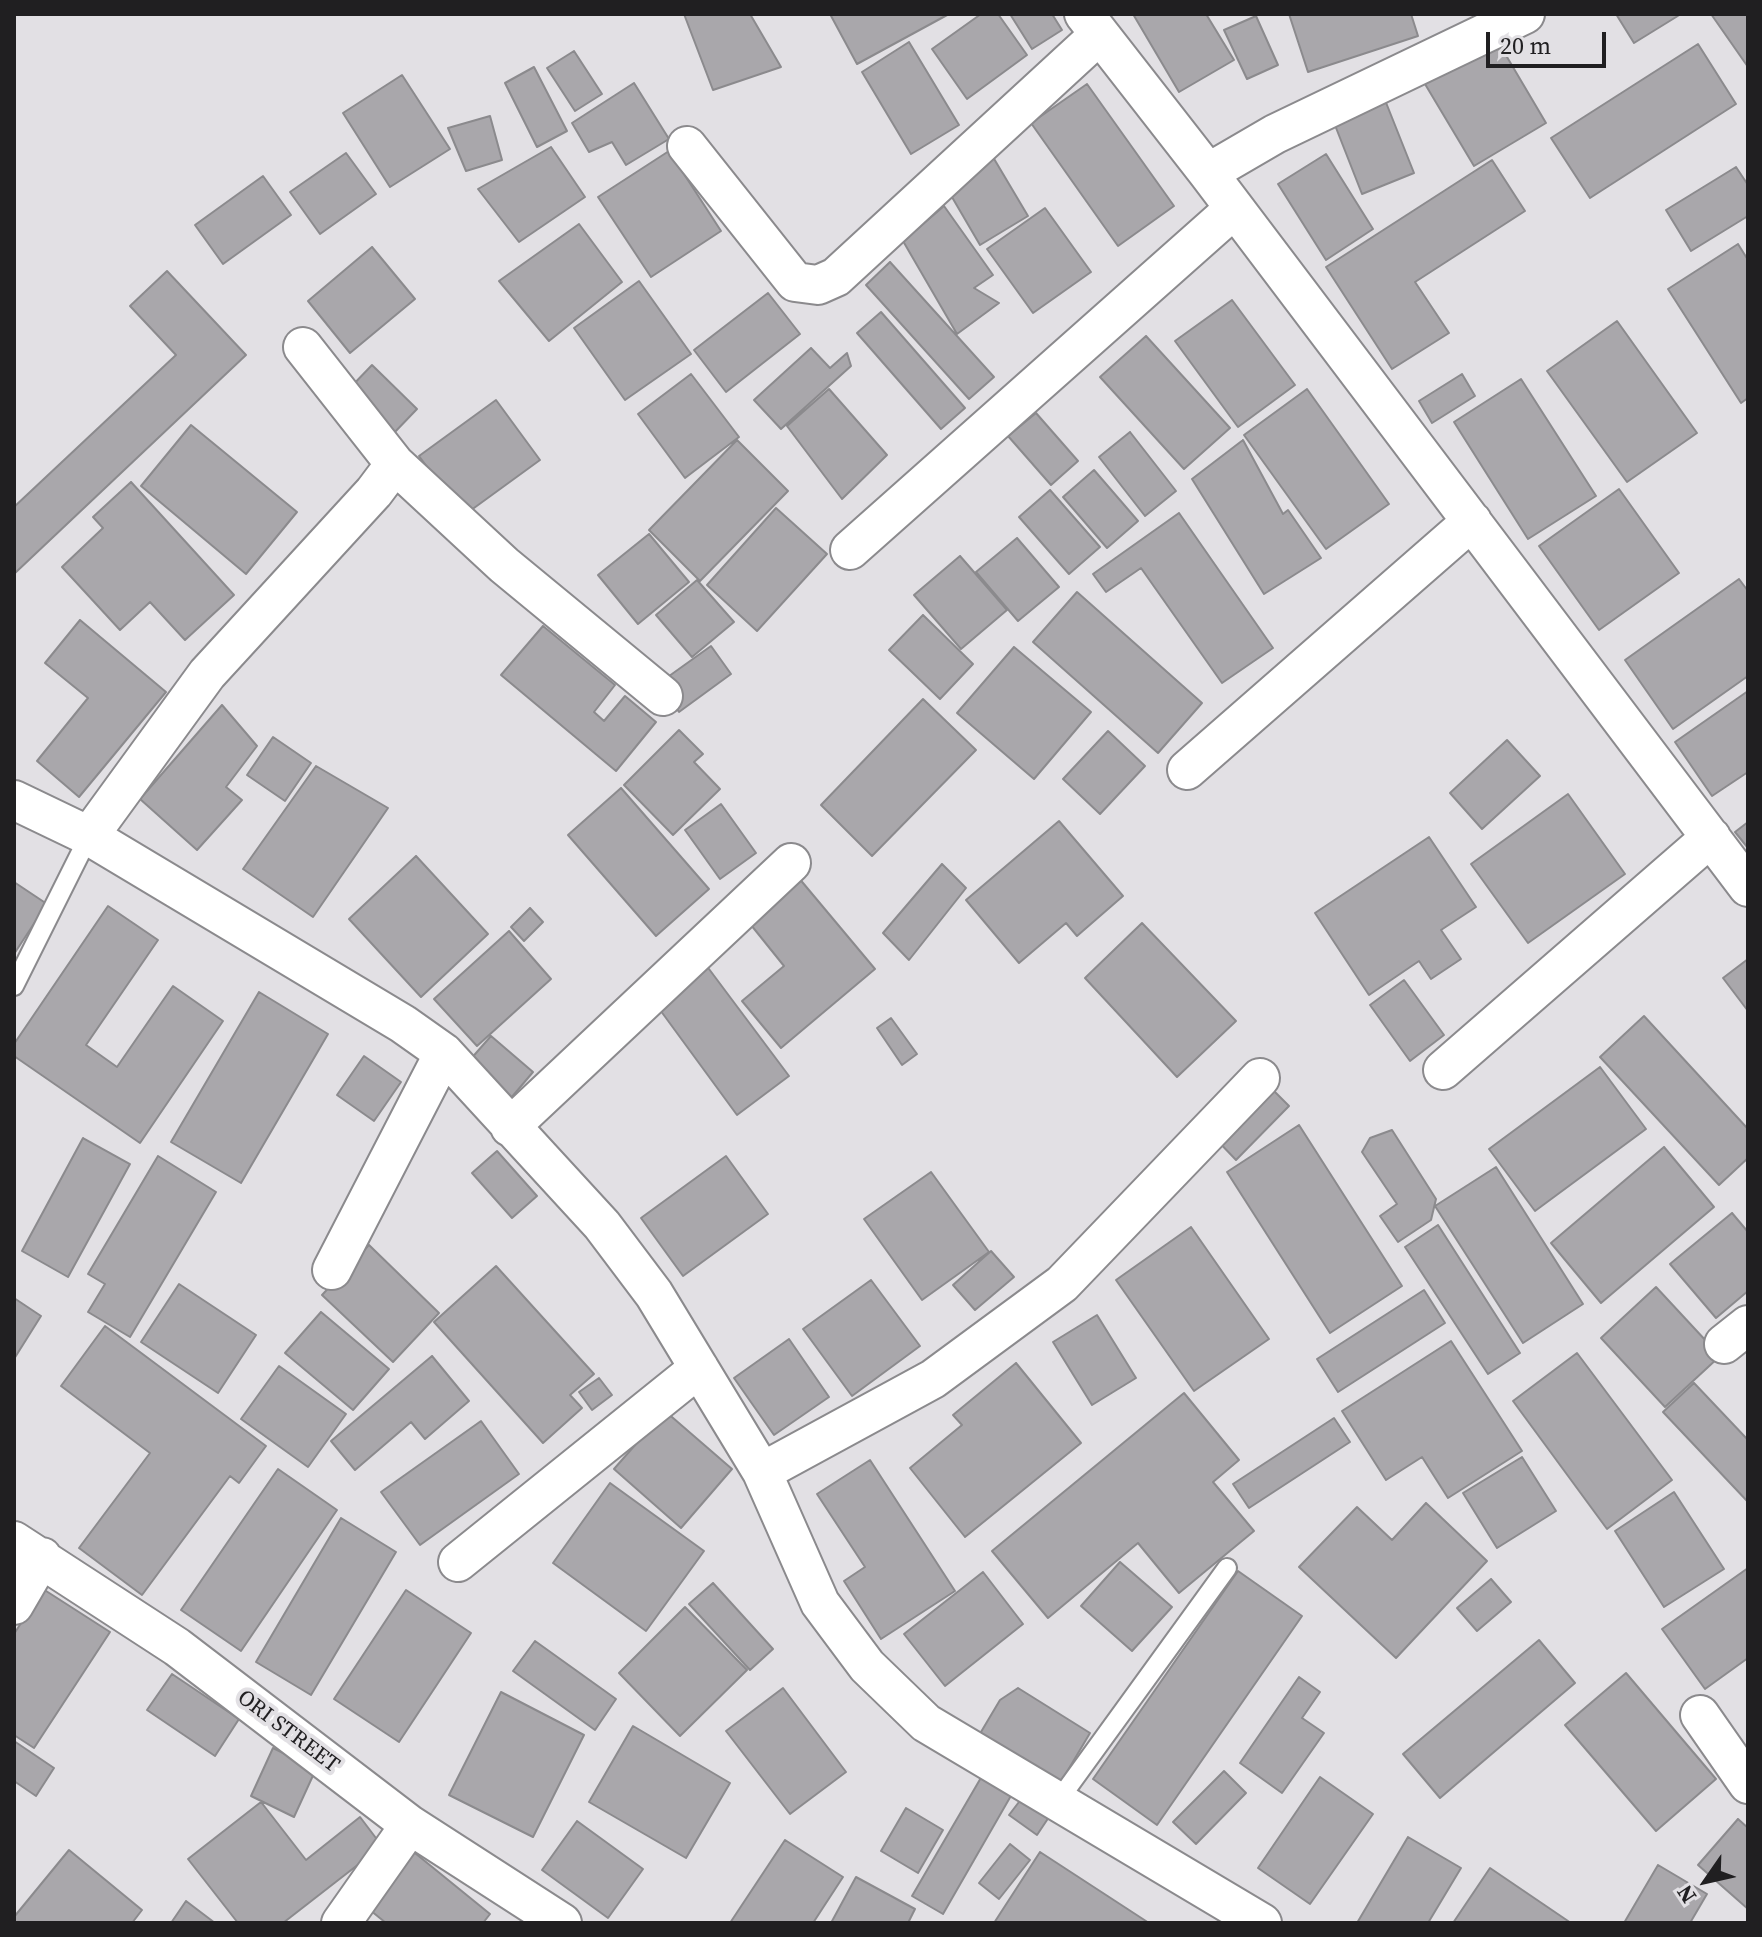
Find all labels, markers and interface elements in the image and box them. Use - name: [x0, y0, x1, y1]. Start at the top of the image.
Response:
- scale bar: [1490, 16, 1610, 66]
- text: 20 m: [1500, 29, 1551, 62]
- street label: ORI STREET: [232, 1685, 344, 1779]
- north arrow: [1666, 1841, 1746, 1921]
- text: N: [1669, 1879, 1703, 1909]

